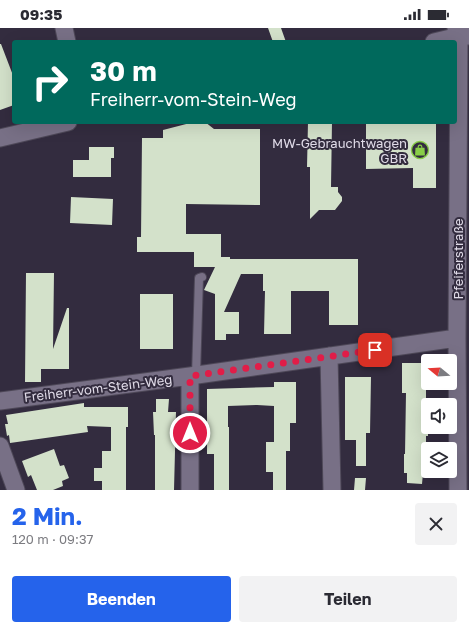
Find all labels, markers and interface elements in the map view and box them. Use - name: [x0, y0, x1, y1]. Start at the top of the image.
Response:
- text: 09:35: [20, 5, 62, 23]
- text: 30 m: [90, 54, 157, 87]
- icon: right: [24, 56, 76, 108]
- text: Freiherr-vom-Stein-Weg: [90, 88, 297, 110]
- place label: MW-Gebrauchtwagen GBR: [272, 135, 407, 166]
- shop icon: MW-Gebrauchtwagen GBR: [410, 140, 430, 160]
- street label: Pfeiferstraße: [450, 219, 466, 299]
- pin: [358, 333, 392, 367]
- icon: arrive: [364, 339, 386, 361]
- north arrow: [421, 354, 457, 390]
- map controls: [421, 354, 457, 478]
- street label: Freiherr-vom-Stein-Weg: [23, 371, 173, 405]
- button: sound: [421, 398, 457, 434]
- position arrow: [169, 412, 211, 454]
- button: layers: [421, 442, 457, 478]
- text: 2 Min.: [12, 501, 83, 530]
- button: close: [415, 503, 457, 545]
- text: 120 m · 09:37: [12, 531, 93, 547]
- button: Beenden: [12, 576, 231, 622]
- button: Teilen: [239, 576, 457, 622]

